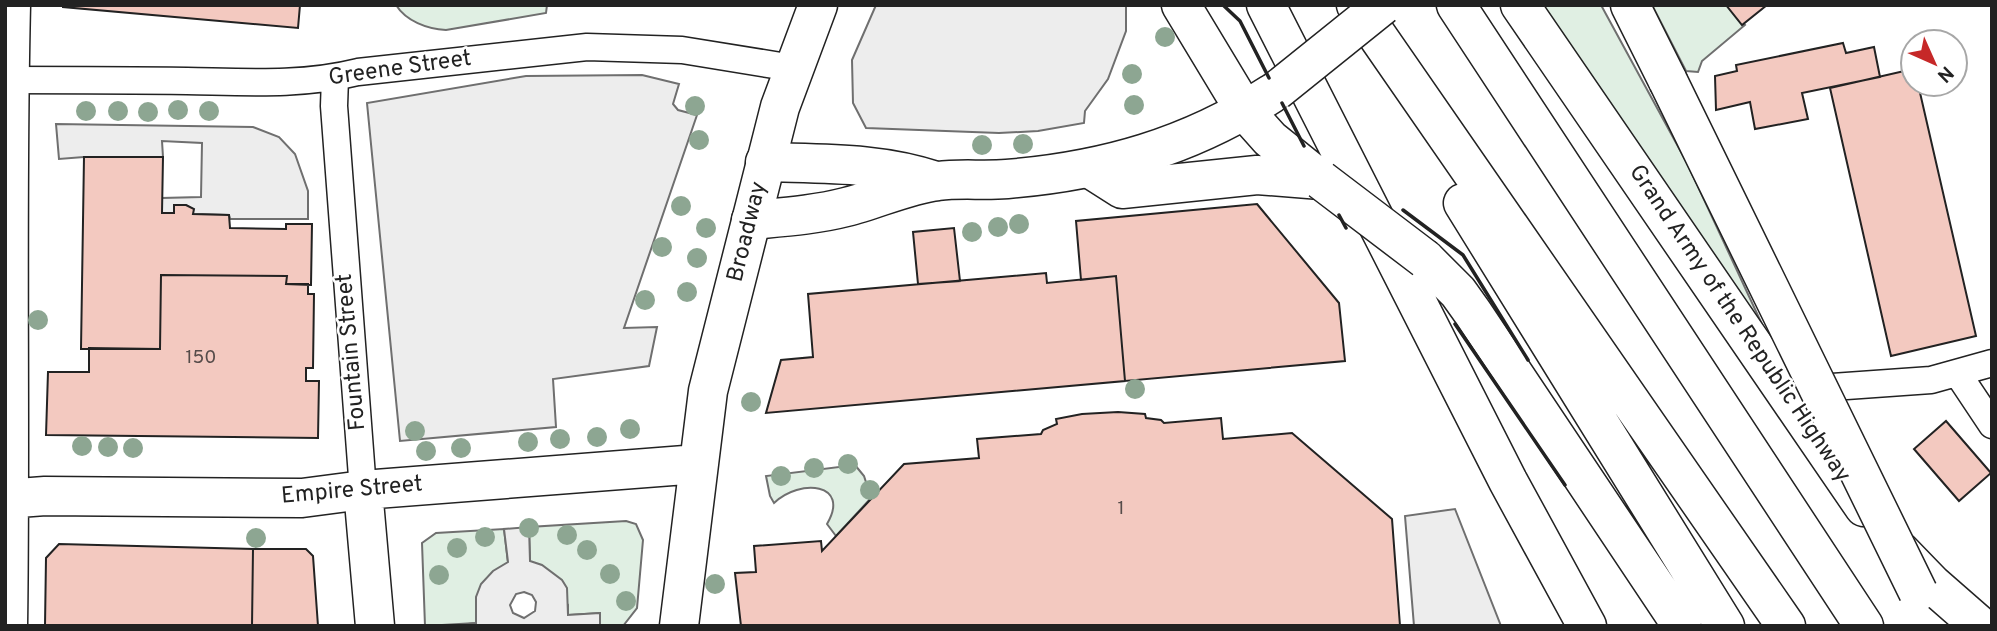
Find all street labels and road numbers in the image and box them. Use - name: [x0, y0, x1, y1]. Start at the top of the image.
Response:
- street label: Greene Street: [327, 45, 473, 93]
- street label: Grand Army of the Republic Highway: [1622, 160, 1856, 488]
- street label: Broadway: [722, 179, 774, 285]
- street label: Fountain Street: [331, 272, 373, 432]
- street label: Empire Street: [280, 470, 424, 512]

